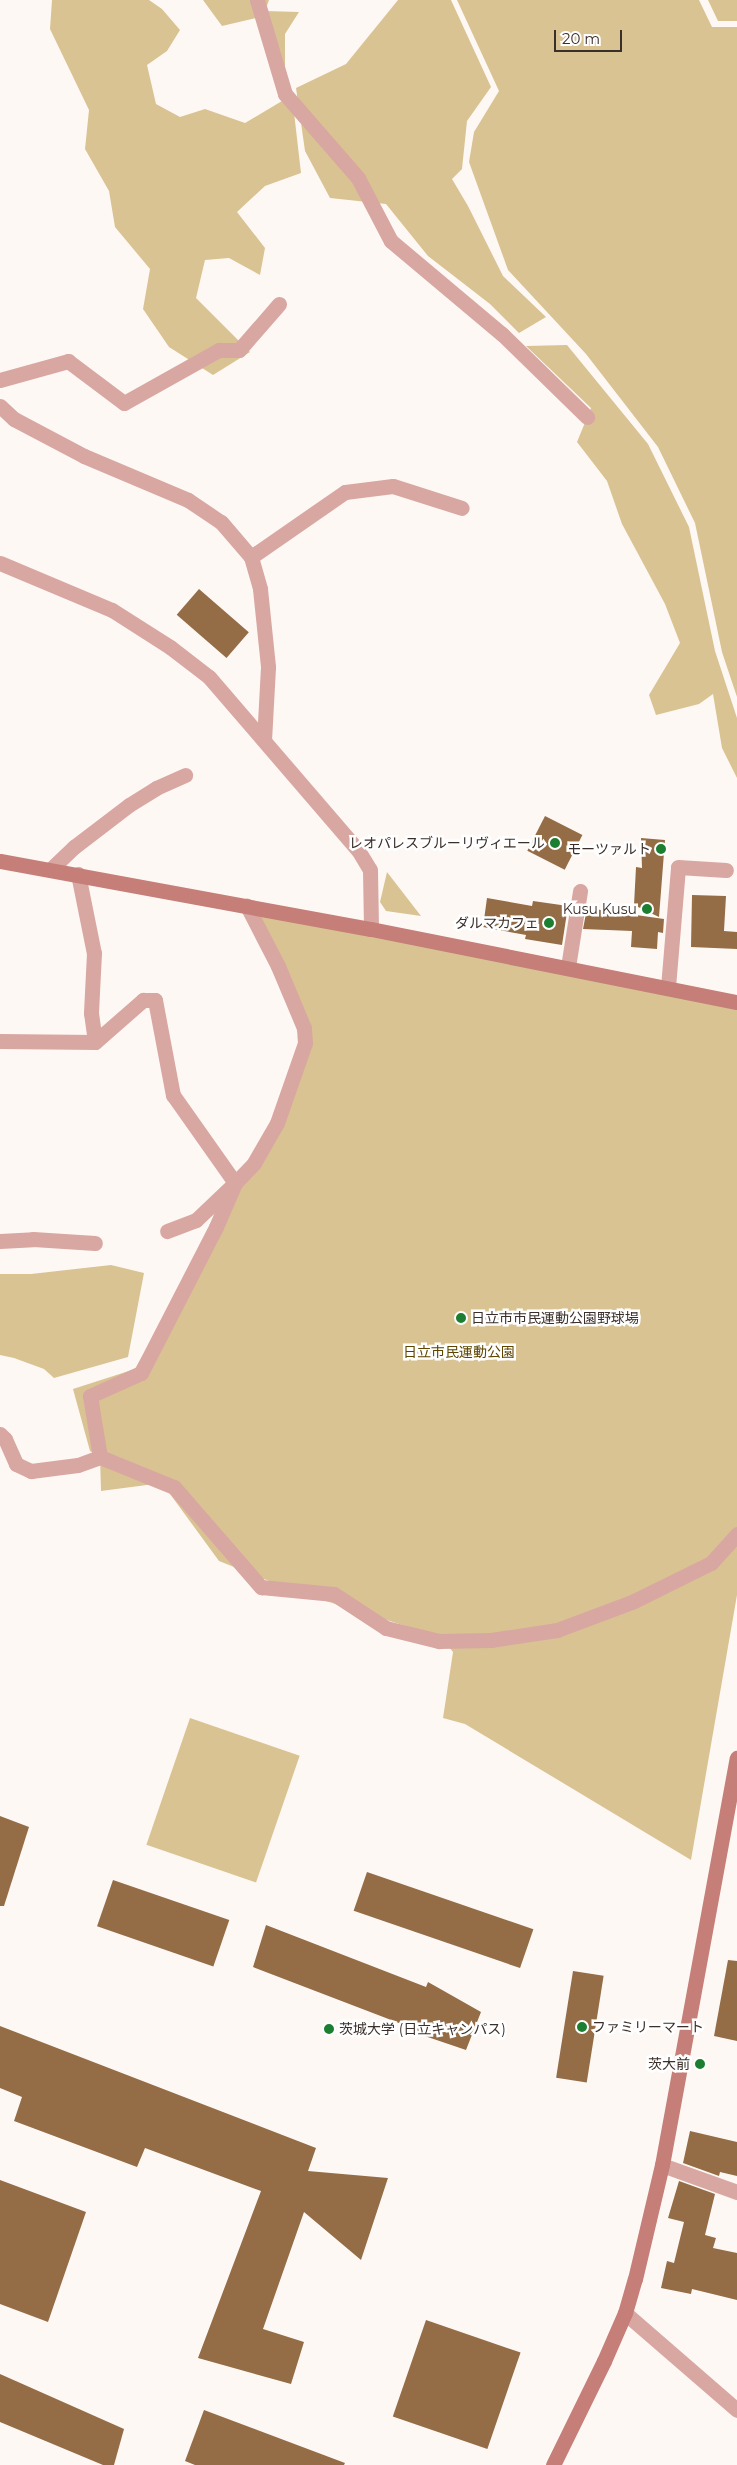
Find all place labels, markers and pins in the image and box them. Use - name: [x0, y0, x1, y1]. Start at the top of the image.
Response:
- place label: レオパレスブルーリヴィエール: [349, 835, 545, 851]
- marker: レオパレスブルーリヴィエール: [549, 837, 561, 849]
- place label: モーツァルト: [567, 841, 651, 857]
- marker: モーツァルト: [655, 843, 667, 855]
- place label: Kusu Kusu: [563, 901, 637, 917]
- marker: Kusu Kusu: [641, 903, 653, 915]
- place label: ダルマカフェ: [455, 915, 539, 931]
- marker: ダルマカフェ: [543, 917, 555, 929]
- place label: 日立市市民運動公園野球場: [471, 1310, 639, 1326]
- marker: 日立市市民運動公園野球場: [455, 1312, 467, 1324]
- place label: ファミリーマート: [592, 2019, 704, 2035]
- place label: 茨城大学 (日立キャンパス): [339, 2021, 506, 2037]
- marker: ファミリーマート: [576, 2021, 588, 2033]
- marker: 茨城大学 (日立キャンパス): [323, 2023, 335, 2035]
- place label: 茨大前: [648, 2056, 690, 2072]
- marker: 茨大前: [694, 2058, 706, 2070]

